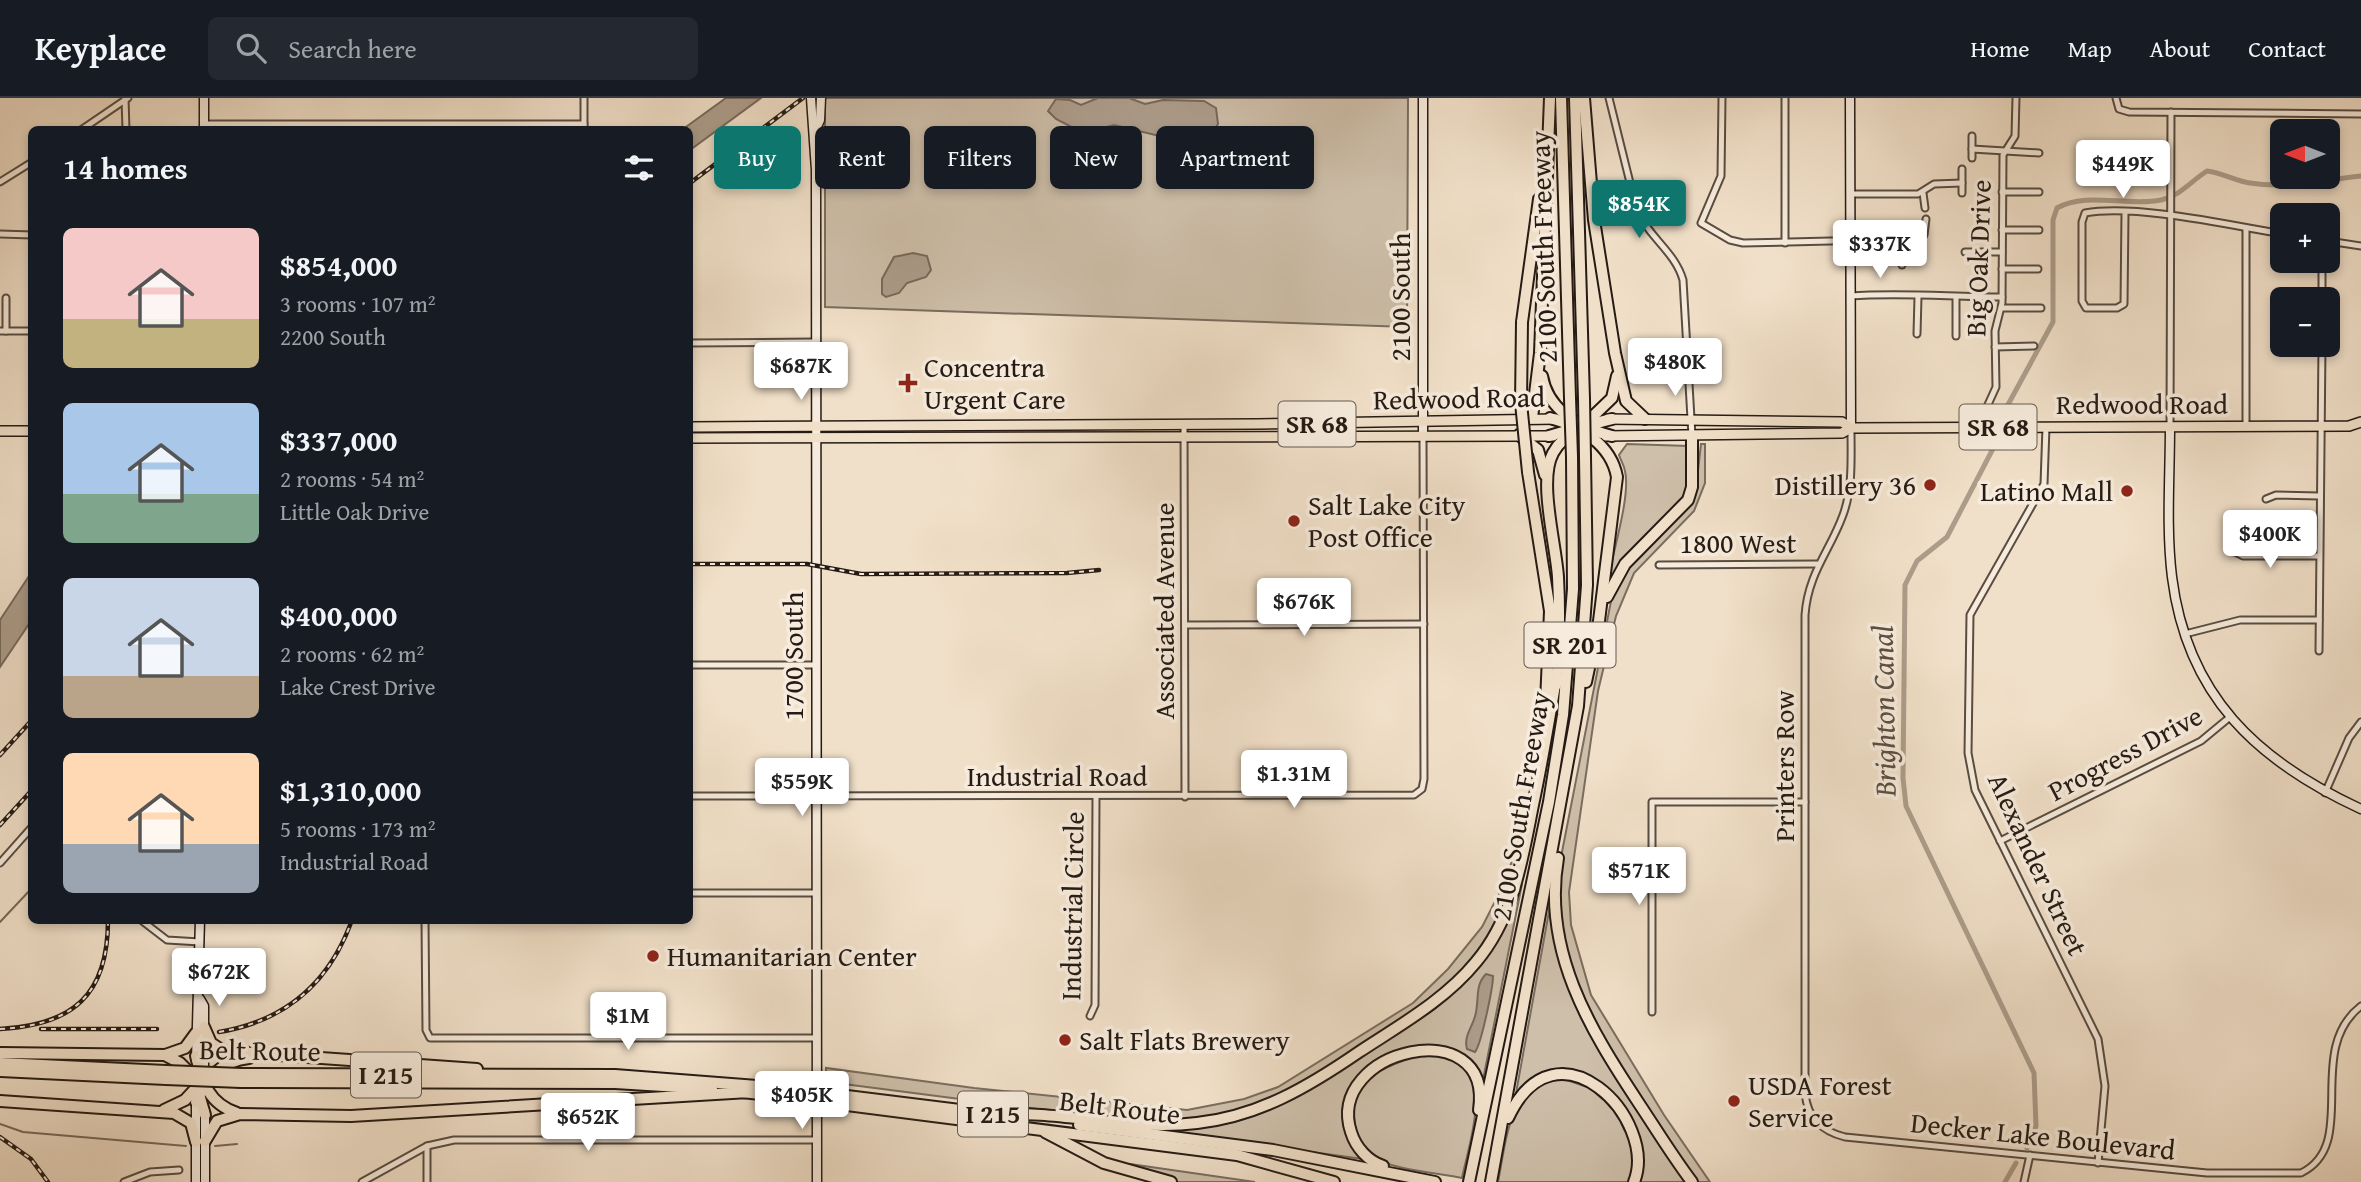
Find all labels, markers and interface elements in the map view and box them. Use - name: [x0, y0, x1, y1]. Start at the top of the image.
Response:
- search box: [208, 17, 698, 80]
- text: Keyplace: [35, 24, 166, 72]
- icon: search: [232, 29, 270, 67]
- text: Search here: [288, 29, 417, 68]
- text: Home: [1971, 31, 2030, 66]
- text: Map: [2068, 31, 2112, 66]
- text: About: [2150, 31, 2210, 66]
- text: Contact: [2248, 31, 2326, 66]
- north arrow: [2270, 119, 2340, 189]
- map controls: [2270, 119, 2340, 357]
- chip: Buy: [714, 126, 801, 189]
- chip: Rent: [815, 126, 910, 189]
- chip: Filters: [924, 126, 1036, 189]
- chip: New: [1050, 126, 1142, 189]
- chip: Apartment: [1156, 126, 1314, 189]
- street label: 2100 South Freeway: [1518, 130, 1567, 364]
- pin: $449K: [2074, 140, 2172, 200]
- text: 14 homes: [63, 146, 188, 190]
- text: $449K: [2092, 146, 2154, 179]
- icon: filters: [620, 149, 658, 187]
- street label: Big Oak Drive: [1954, 179, 2001, 337]
- pin: $854K: [1590, 180, 1688, 240]
- text: $854K: [1608, 186, 1670, 219]
- button: +: [2270, 203, 2340, 273]
- pin: $337K: [1831, 220, 1929, 280]
- text: $337K: [1849, 226, 1911, 259]
- street label: 2100 South: [1379, 232, 1420, 361]
- text: $854,000: [280, 243, 397, 287]
- icon: home: [119, 256, 203, 340]
- text: 3 rooms · 107 m²: [280, 287, 435, 320]
- button: −: [2270, 287, 2340, 357]
- text: 2200 South: [280, 320, 386, 353]
- pin: $480K: [1626, 338, 1724, 398]
- pin: $687K: [752, 342, 850, 402]
- text: $480K: [1644, 344, 1706, 377]
- place label: Concentra Urgent Care: [924, 346, 1066, 419]
- text: $687K: [770, 348, 832, 381]
- marker: Concentra Urgent Care: [898, 373, 918, 393]
- street label: Redwood Road: [1373, 376, 1545, 419]
- street label: Redwood Road: [2056, 383, 2228, 424]
- road number: SR 68: [1278, 402, 1356, 446]
- road number: SR 68: [1960, 404, 2036, 450]
- text: $337,000: [280, 418, 397, 462]
- icon: home: [119, 431, 203, 515]
- text: 2 rooms · 54 m²: [280, 462, 424, 495]
- place label: Distillery 36: [1775, 464, 1916, 505]
- place label: Latino Mall: [1980, 470, 2113, 511]
- marker: Distillery 36: [1922, 477, 1938, 493]
- marker: Latino Mall: [2119, 483, 2135, 499]
- place label: Salt Lake City Post Office: [1308, 484, 1466, 557]
- text: Little Oak Drive: [280, 495, 429, 528]
- street label: Associated Avenue: [1143, 502, 1184, 720]
- pin: $400K: [2221, 510, 2319, 570]
- marker: Salt Lake City Post Office: [1286, 513, 1302, 529]
- text: $400K: [2239, 516, 2301, 549]
- street label: 1800 West: [1680, 522, 1797, 563]
- pin: $676K: [1255, 578, 1353, 638]
- text: $676K: [1273, 584, 1335, 617]
- street label: 1700 South: [772, 591, 813, 720]
- text: $400,000: [280, 593, 397, 637]
- icon: home: [119, 606, 203, 690]
- road number: SR 201: [1524, 622, 1616, 667]
- water label: Brighton Canal: [1860, 625, 1907, 798]
- text: 2 rooms · 62 m²: [280, 637, 424, 670]
- text: Lake Crest Drive: [280, 670, 436, 703]
- street label: 2100 South Freeway: [1479, 688, 1560, 924]
- street label: Printers Row: [1763, 690, 1804, 842]
- street label: Progress Drive: [2040, 695, 2209, 811]
- pin: $1.31M: [1237, 750, 1351, 810]
- street label: Industrial Road: [967, 755, 1147, 796]
- text: $1.31M: [1257, 756, 1331, 789]
- pin: $559K: [753, 758, 851, 818]
- text: $559K: [771, 764, 833, 797]
- street label: Alexander Street: [1978, 766, 2099, 962]
- text: $1,310,000: [280, 768, 421, 812]
- icon: home: [119, 781, 203, 865]
- street label: Industrial Circle: [1049, 811, 1094, 1001]
- text: 5 rooms · 173 m²: [280, 812, 435, 845]
- text: Industrial Road: [280, 845, 428, 878]
- pin: $571K: [1590, 848, 1688, 907]
- text: $571K: [1608, 853, 1670, 886]
- place label: Humanitarian Center: [667, 935, 917, 976]
- pin: $672K: [170, 948, 268, 1008]
- marker: Humanitarian Center: [645, 948, 661, 964]
- text: $672K: [188, 954, 250, 987]
- pin: $1M: [594, 992, 662, 1052]
- text: $1M: [606, 998, 650, 1031]
- place label: Salt Flats Brewery: [1079, 1019, 1290, 1060]
- street label: Belt Route: [199, 1028, 321, 1071]
- marker: Salt Flats Brewery: [1057, 1032, 1073, 1048]
- road number: I 215: [351, 1052, 421, 1098]
- place label: USDA Forest Service: [1748, 1064, 1892, 1137]
- pin: $405K: [753, 1072, 851, 1131]
- text: $405K: [771, 1077, 833, 1110]
- street label: Belt Route: [1057, 1079, 1183, 1134]
- road number: I 215: [958, 1091, 1028, 1136]
- marker: USDA Forest Service: [1726, 1093, 1742, 1109]
- pin: $652K: [539, 1094, 637, 1153]
- text: $652K: [557, 1099, 619, 1132]
- street label: Decker Lake Boulevard: [1909, 1101, 2177, 1170]

